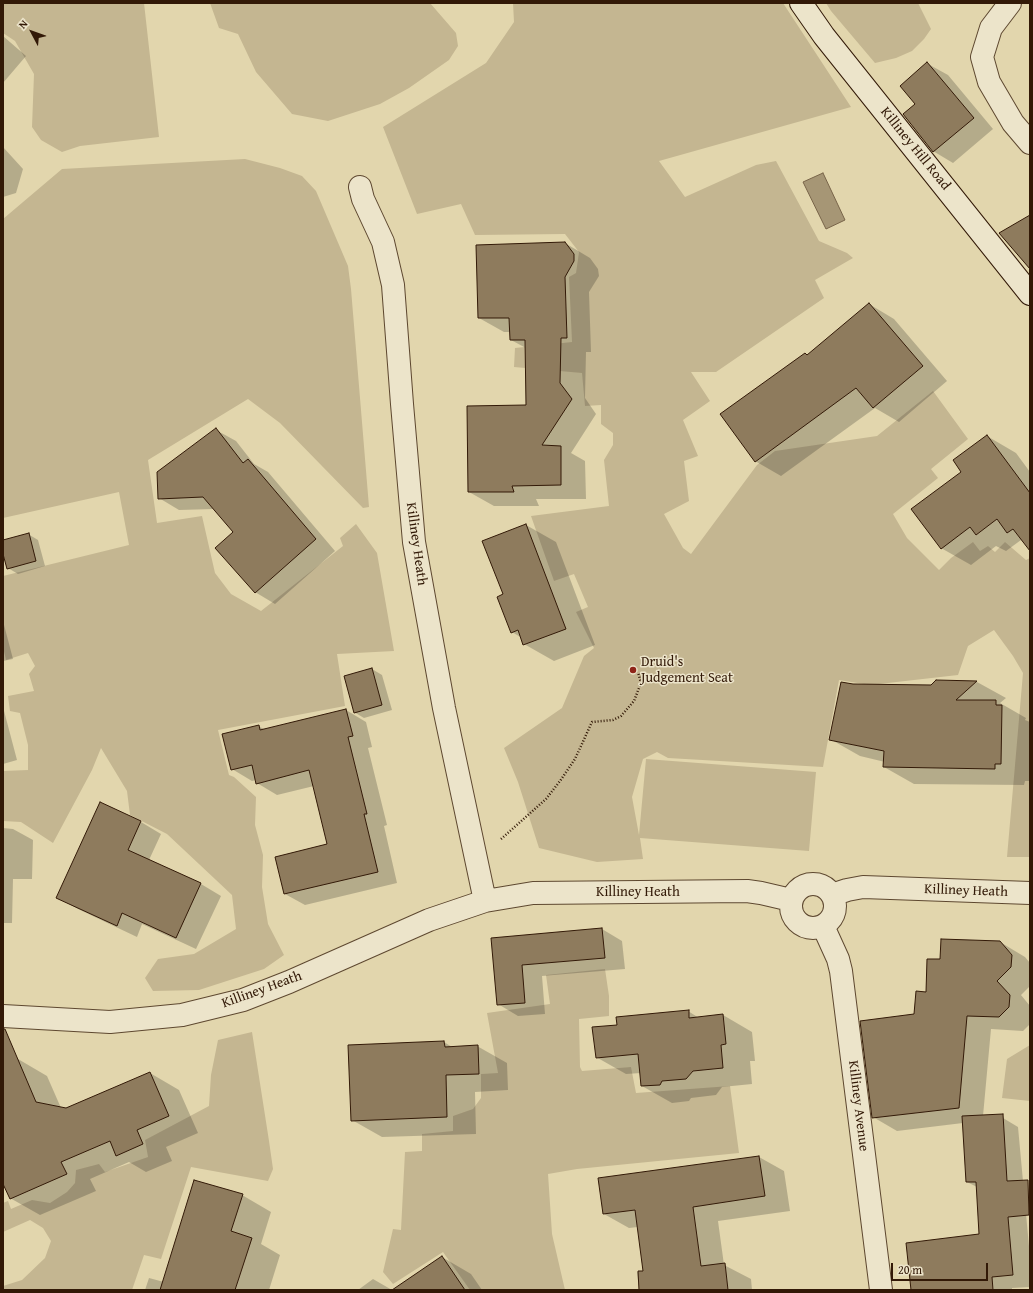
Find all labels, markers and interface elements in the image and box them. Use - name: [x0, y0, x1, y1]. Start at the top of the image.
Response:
- north arrow: [12, 12, 52, 52]
- text: N: [14, 16, 31, 32]
- street label: Killiney Hill Road: [876, 104, 954, 194]
- street label: Killiney Heath: [402, 501, 430, 587]
- place label: Druid's Judgement Seat: [641, 654, 733, 686]
- marker: Druid's Judgement Seat: [628, 665, 638, 675]
- street label: Killiney Heath: [924, 881, 1008, 901]
- street label: Killiney Heath: [596, 884, 680, 900]
- street label: Killiney Heath: [220, 968, 304, 1012]
- street label: Killiney Avenue: [844, 1060, 872, 1152]
- scale bar: [893, 1255, 990, 1281]
- text: 20 m: [898, 1261, 922, 1278]

